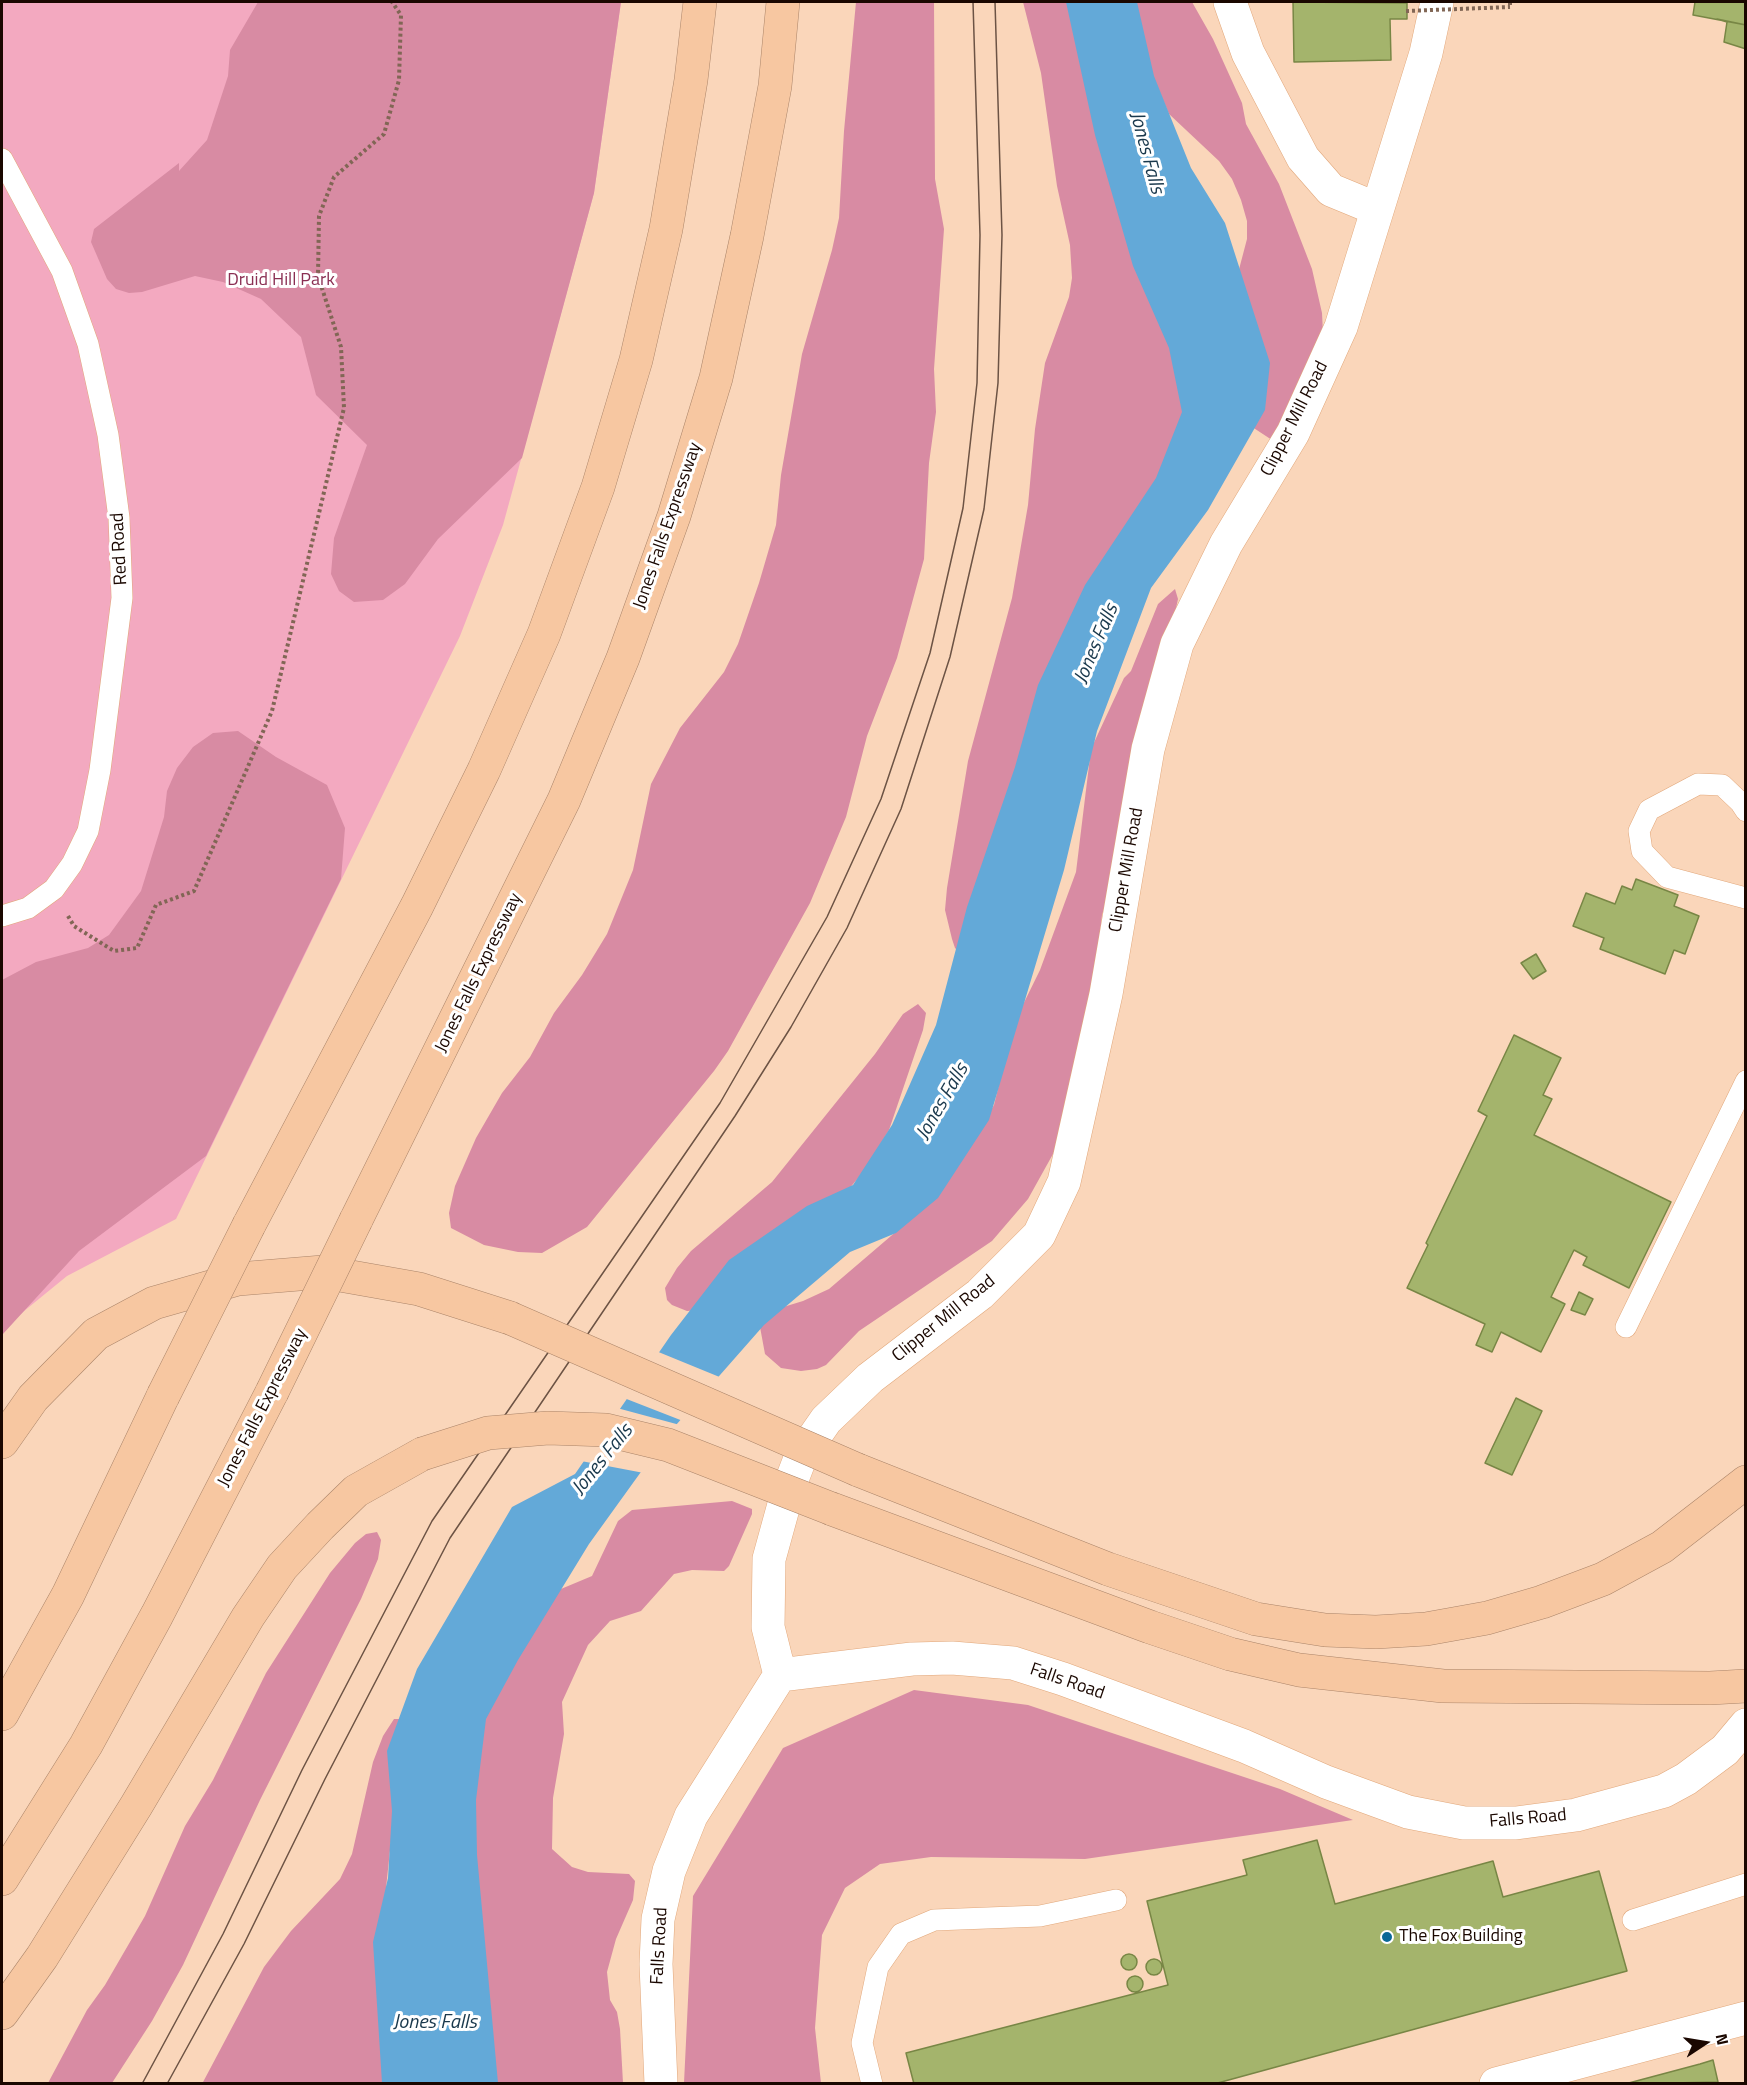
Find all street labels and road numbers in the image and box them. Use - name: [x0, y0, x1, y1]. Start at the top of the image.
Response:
- street label: Clipper Mill Road: [1257, 358, 1333, 480]
- street label: Jones Falls Expressway: [629, 440, 707, 612]
- street label: Red Road: [107, 512, 133, 586]
- street label: Clipper Mill Road: [1105, 806, 1149, 934]
- street label: Jones Falls Expressway: [431, 890, 527, 1056]
- street label: Clipper Mill Road: [888, 1271, 1000, 1367]
- street label: Jones Falls Expressway: [214, 1325, 312, 1491]
- street label: Falls Road: [1027, 1659, 1107, 1705]
- street label: Falls Road: [1488, 1805, 1568, 1833]
- street label: Falls Road: [647, 1907, 673, 1985]

